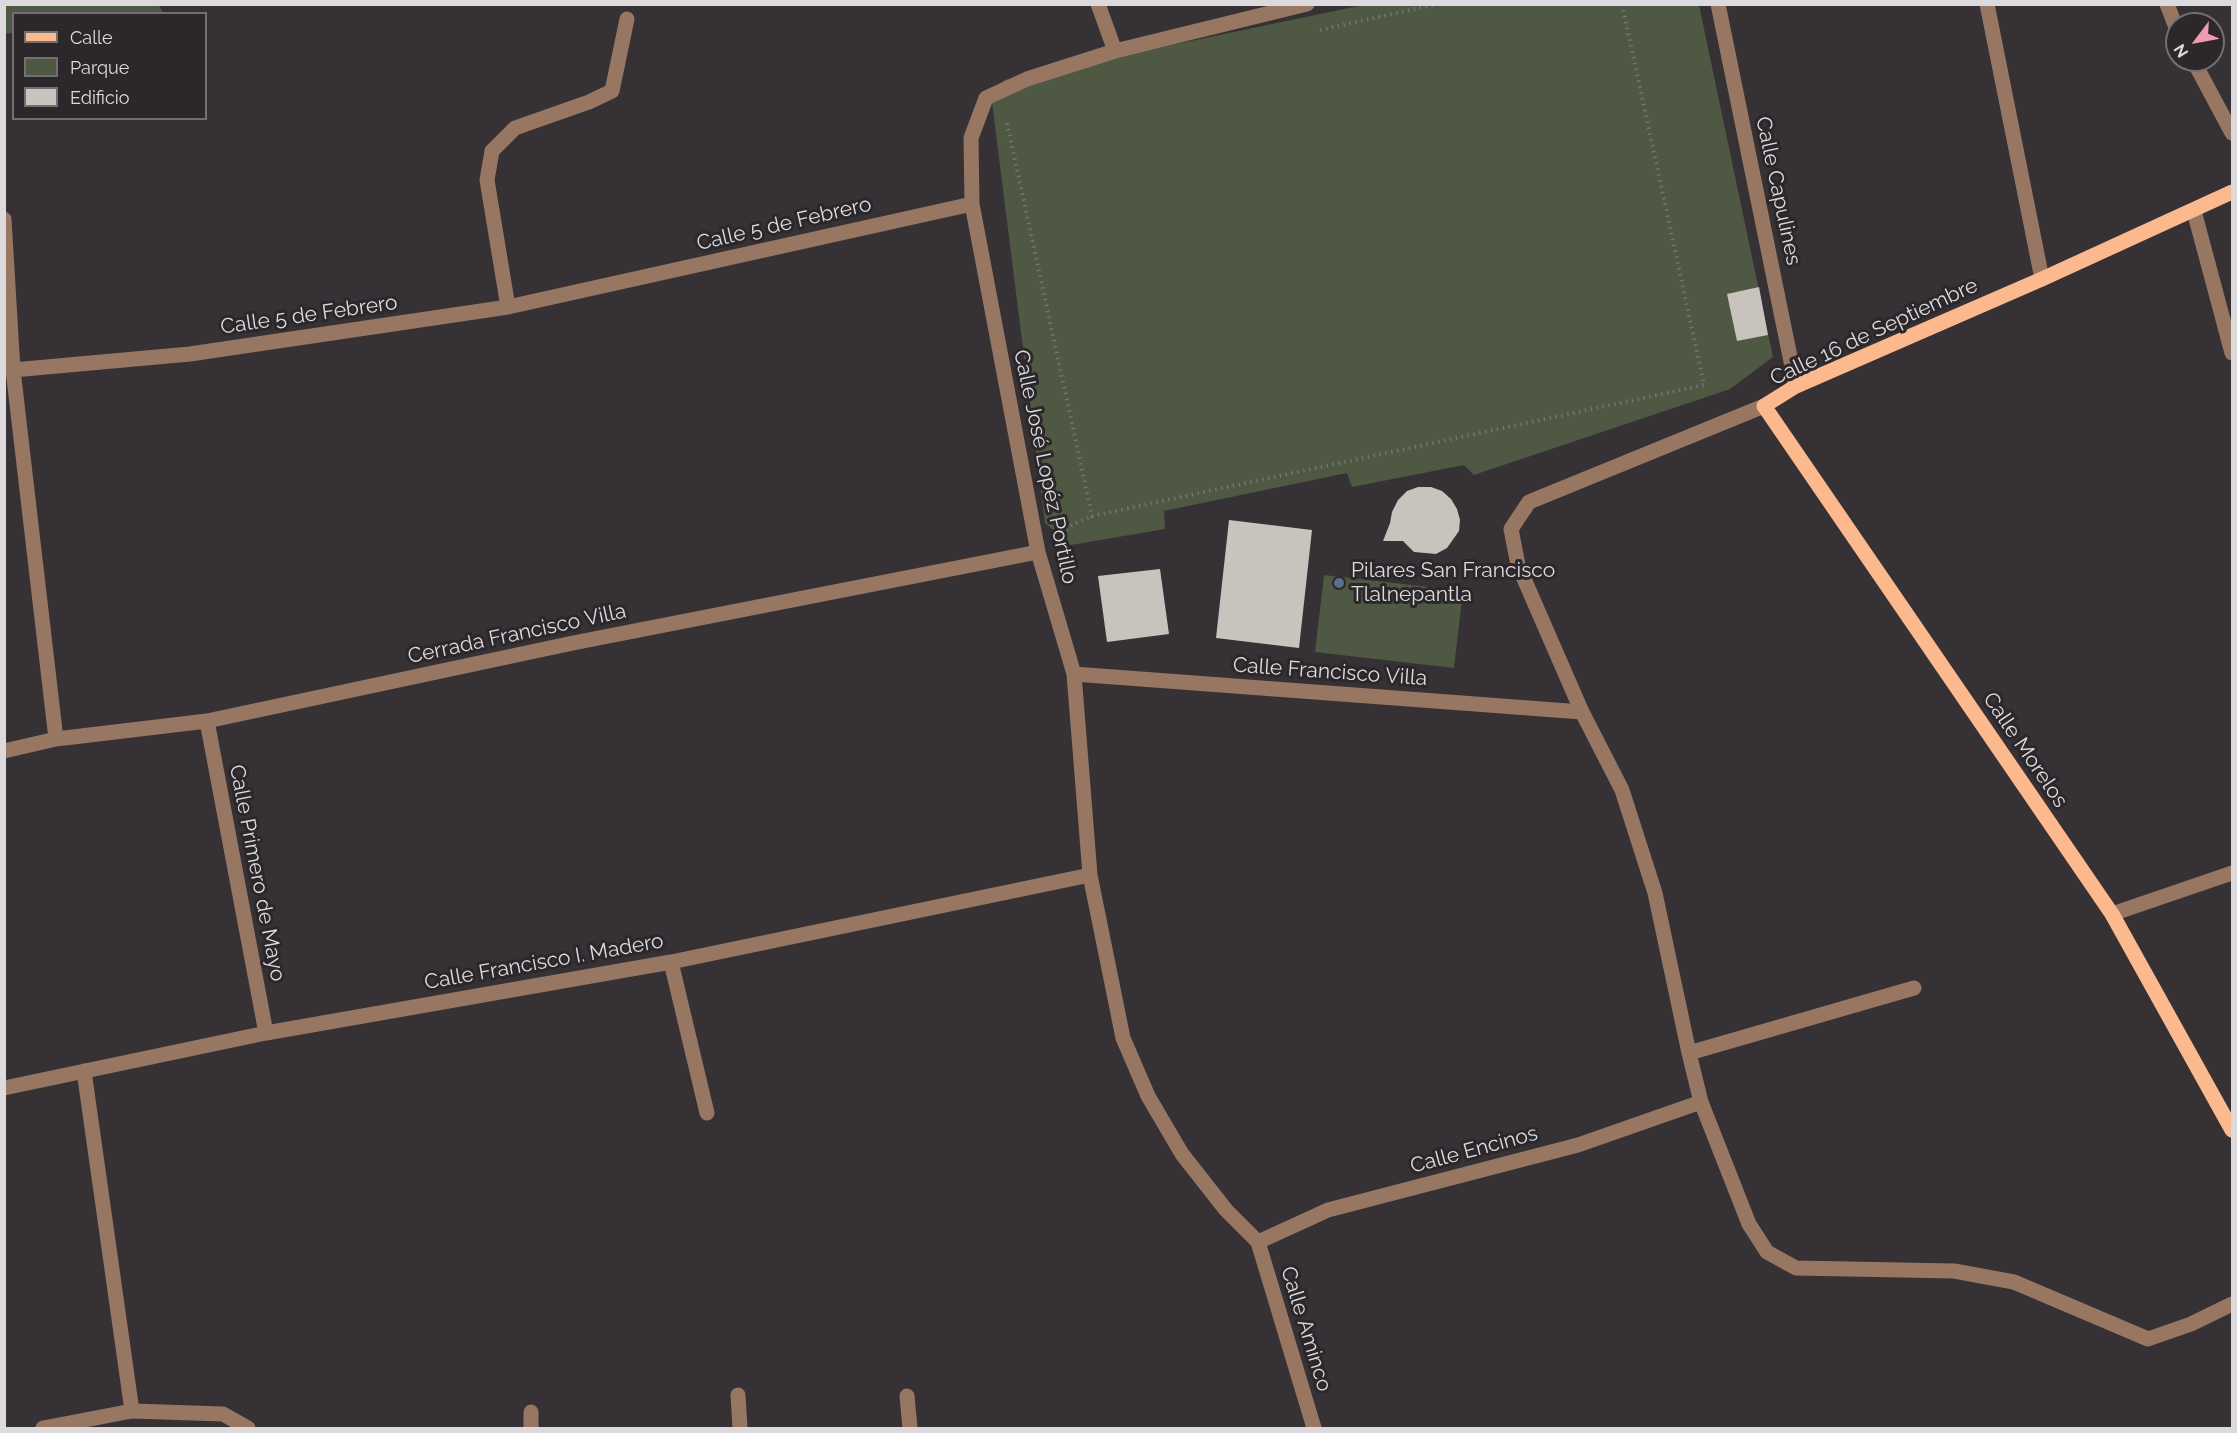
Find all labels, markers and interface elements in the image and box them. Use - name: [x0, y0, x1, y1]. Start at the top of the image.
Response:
- legend: [12, 12, 207, 120]
- north arrow: [2165, 12, 2225, 72]
- text: Calle: [70, 27, 113, 48]
- text: N: [2170, 41, 2192, 61]
- text: Parque: [70, 57, 129, 78]
- text: Edificio: [70, 87, 129, 108]
- street label: Calle Capulines: [1750, 114, 1806, 268]
- street label: Calle 5 de Febrero: [694, 192, 874, 256]
- street label: Calle 16 de Septiembre: [1766, 273, 1982, 391]
- street label: Calle 5 de Febrero: [219, 290, 399, 340]
- street label: Calle José Lopéz Portillo: [1008, 348, 1082, 586]
- place label: Pilares San Francisco Tlalnepantla: [1351, 558, 1555, 608]
- marker: Pilares San Francisco Tlalnepantla: [1332, 576, 1346, 590]
- street label: Cerrada Francisco Villa: [406, 599, 628, 669]
- street label: Calle Francisco Villa: [1232, 653, 1428, 691]
- street label: Calle Morelos: [1977, 688, 2073, 812]
- street label: Calle Primero de Mayo: [224, 763, 290, 983]
- street label: Calle Francisco I. Madero: [423, 929, 665, 995]
- street label: Calle Encinos: [1408, 1121, 1540, 1179]
- street label: Calle Aminco: [1275, 1264, 1337, 1394]

